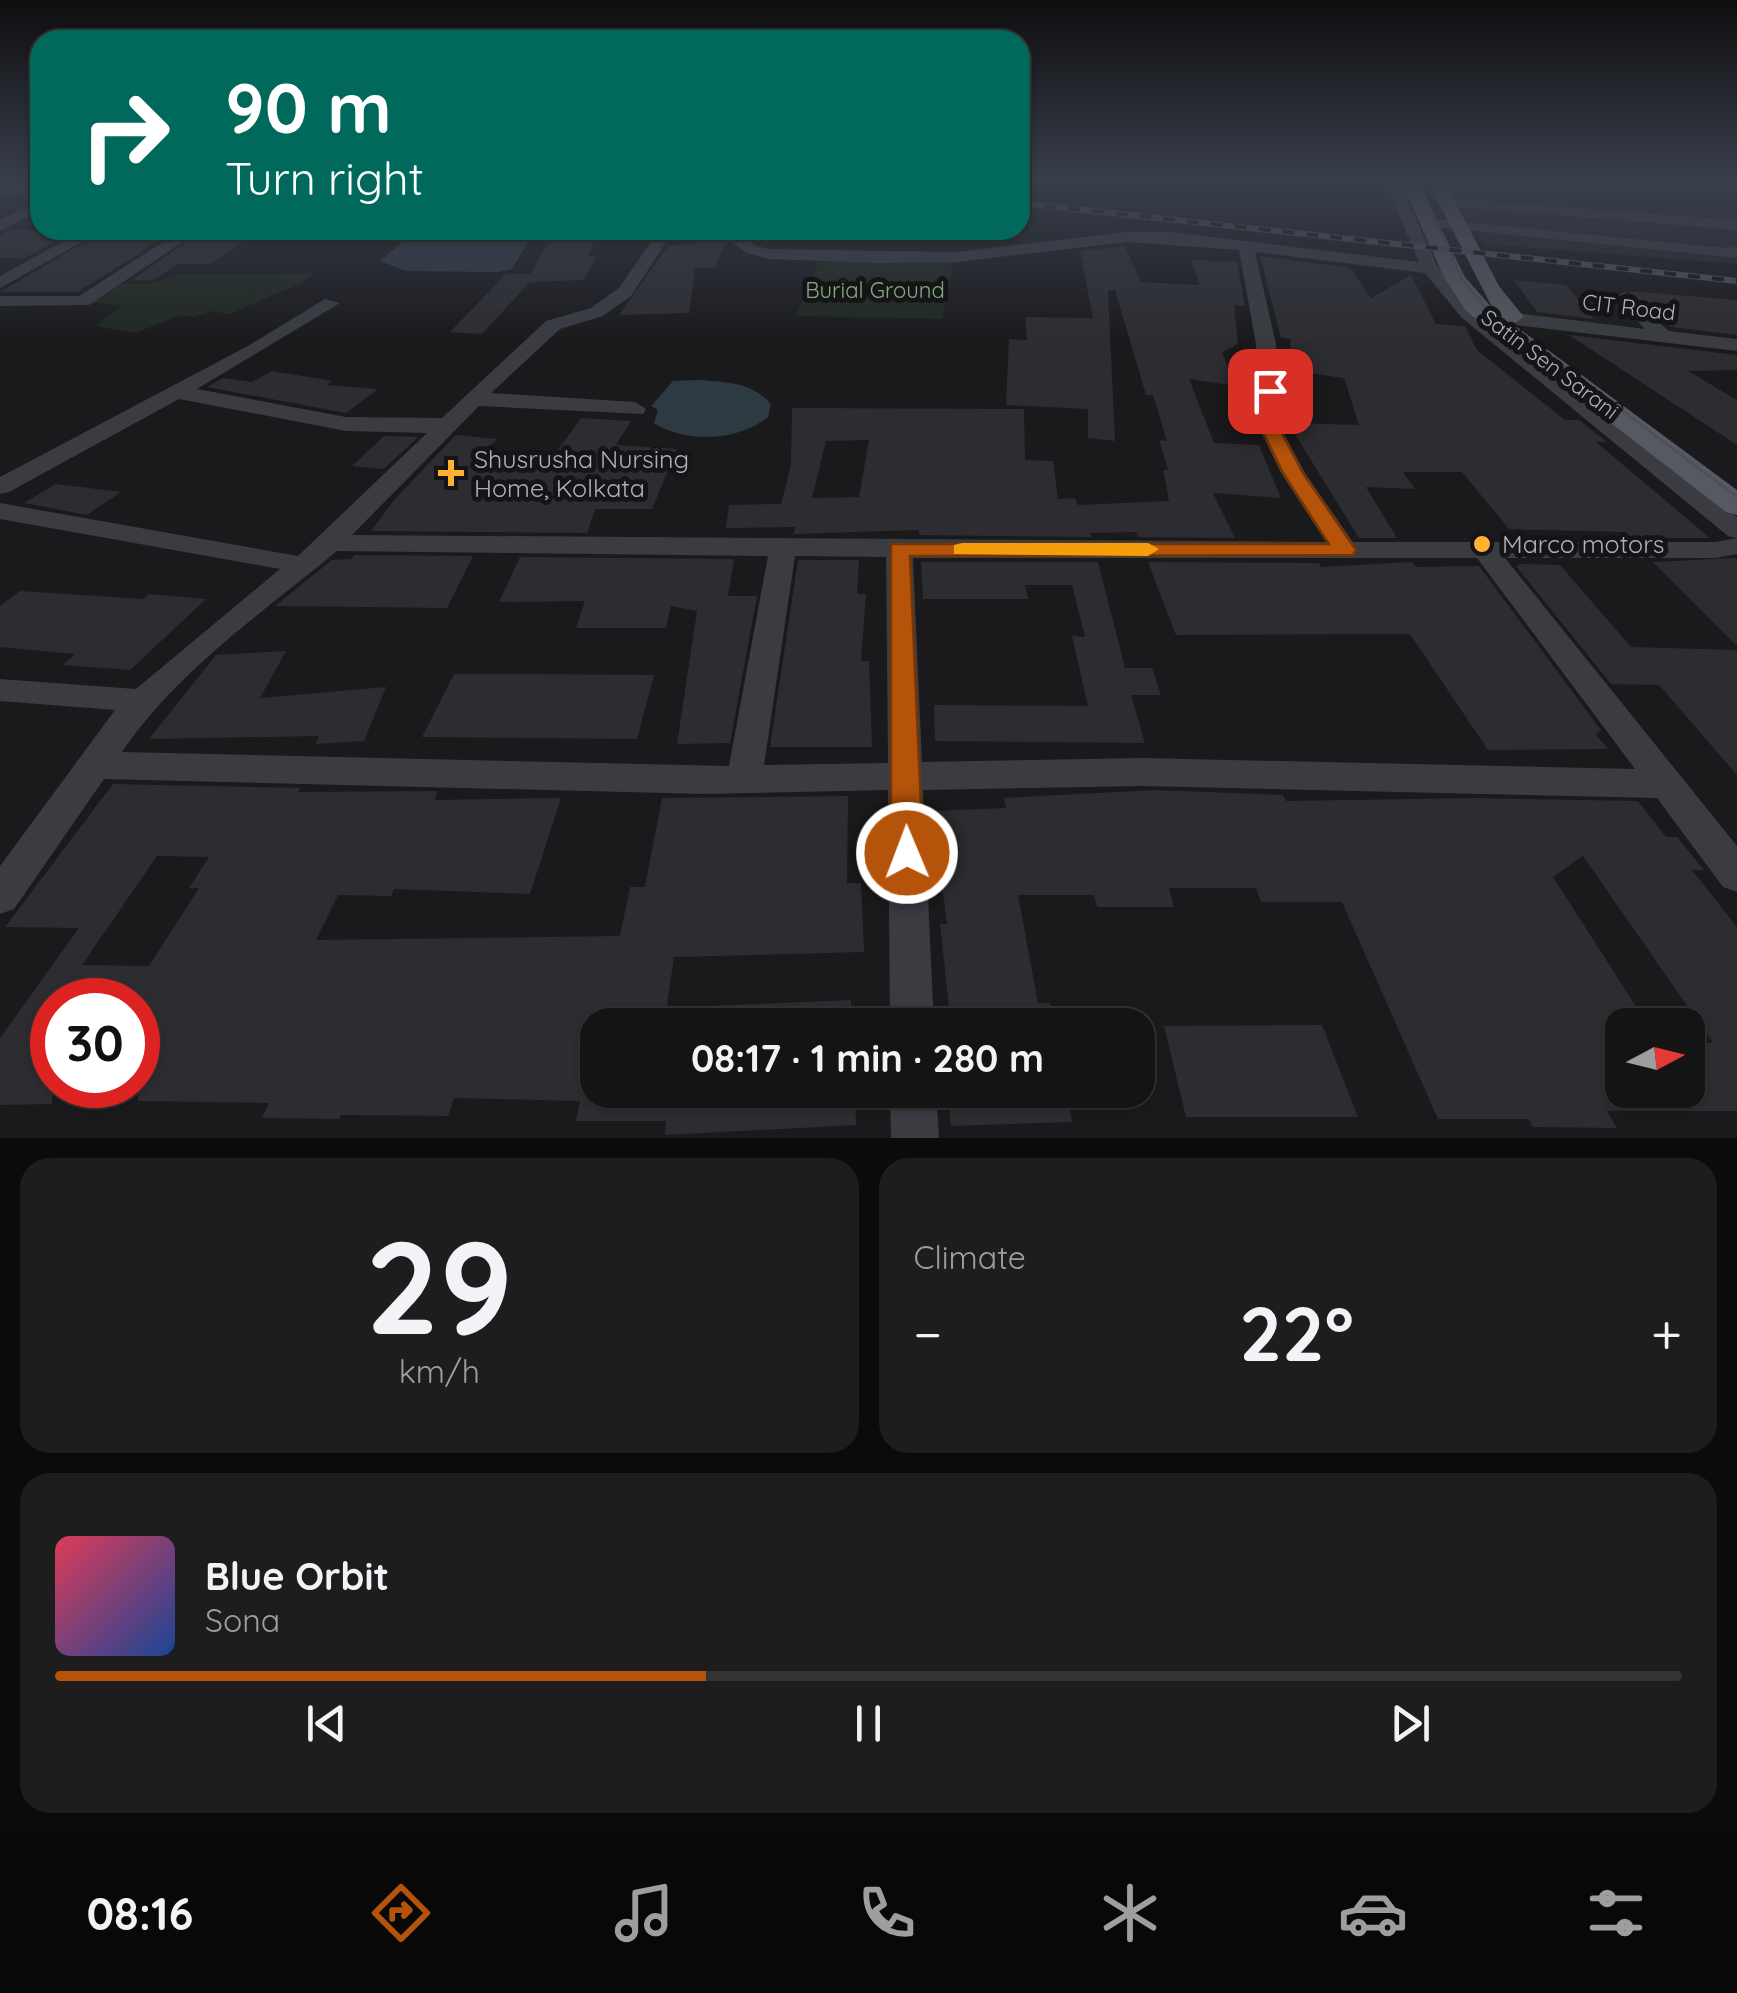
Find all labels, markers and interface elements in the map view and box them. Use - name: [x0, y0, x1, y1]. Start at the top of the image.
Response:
- text: 90 m: [225, 63, 392, 151]
- icon: right: [60, 70, 190, 200]
- text: Turn right: [225, 150, 424, 206]
- park label: Burial Ground: [805, 276, 945, 304]
- street label: CIT Road: [1581, 287, 1677, 327]
- street label: Satin Sen Sarani: [1476, 303, 1624, 425]
- pin: [1228, 349, 1313, 434]
- icon: arrive: [1243, 364, 1298, 419]
- place label: Shusrusha Nursing Home, Kolkata: [474, 443, 689, 503]
- marker: Shusrusha Nursing Home, Kolkata: [438, 460, 464, 486]
- place label: Marco motors: [1502, 528, 1664, 559]
- marker: Marco motors: [1471, 533, 1493, 555]
- position arrow: [855, 801, 959, 905]
- speed limit sign: 30: [30, 978, 160, 1108]
- north arrow: [1605, 1008, 1705, 1108]
- map controls: [1605, 1008, 1705, 1108]
- text: 08:17 · 1 min · 280 m: [691, 1034, 1044, 1082]
- text: 29: [365, 1204, 513, 1367]
- text: Climate: [914, 1237, 1026, 1277]
- text: 22°: [1239, 1286, 1354, 1380]
- text: −: [914, 1299, 942, 1368]
- text: +: [1651, 1299, 1682, 1368]
- text: km/h: [399, 1351, 480, 1391]
- text: Blue Orbit: [205, 1552, 389, 1600]
- text: Sona: [205, 1600, 280, 1640]
- icon: previous: [299, 1696, 354, 1751]
- icon: pause: [841, 1696, 896, 1751]
- icon: next: [1383, 1696, 1438, 1751]
- icon: directions: [366, 1878, 436, 1948]
- icon: music: [609, 1878, 679, 1948]
- icon: phone: [852, 1878, 922, 1948]
- icon: climate: [1095, 1878, 1165, 1948]
- icon: car: [1338, 1878, 1408, 1948]
- icon: filters: [1581, 1878, 1651, 1948]
- text: 08:16: [86, 1885, 193, 1941]

